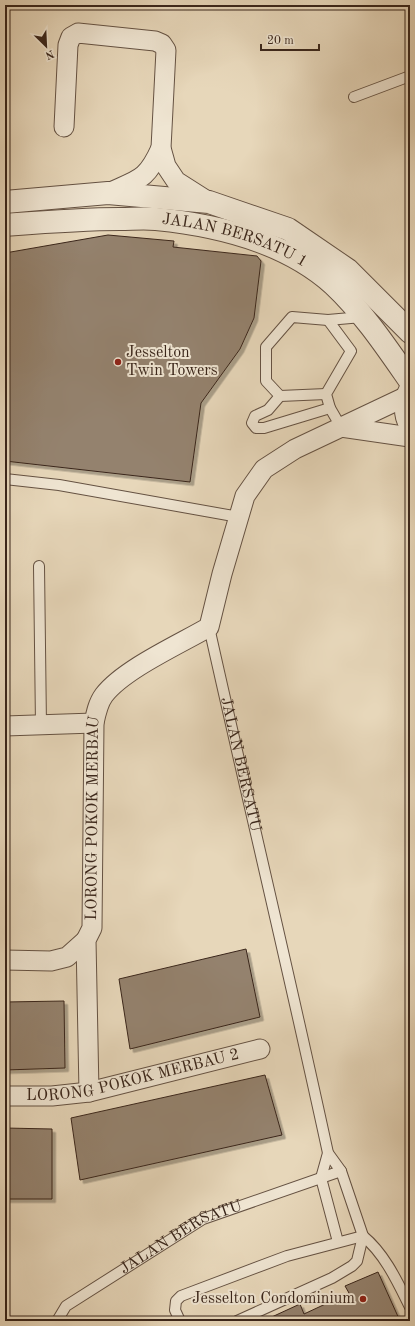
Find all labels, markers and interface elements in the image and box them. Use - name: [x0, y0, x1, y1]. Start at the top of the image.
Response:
- north arrow: [26, 26, 66, 66]
- scale bar: [261, 26, 319, 52]
- text: 20 m: [267, 35, 294, 47]
- text: N: [43, 47, 56, 61]
- street label: JALAN BERSATU 1: [161, 212, 310, 271]
- place label: Jesselton Twin Towers: [126, 345, 218, 379]
- marker: Jesselton Twin Towers: [113, 357, 123, 367]
- street label: JALAN BERSATU: [217, 696, 263, 834]
- street label: LORONG POKOK MERBAU: [84, 714, 103, 921]
- street label: LORONG POKOK MERBAU 2: [26, 1047, 241, 1104]
- street label: JALAN BERSATU: [117, 1198, 245, 1278]
- place label: Jesselton Condominium: [192, 1291, 355, 1307]
- marker: Jesselton Condominium: [358, 1294, 368, 1304]

